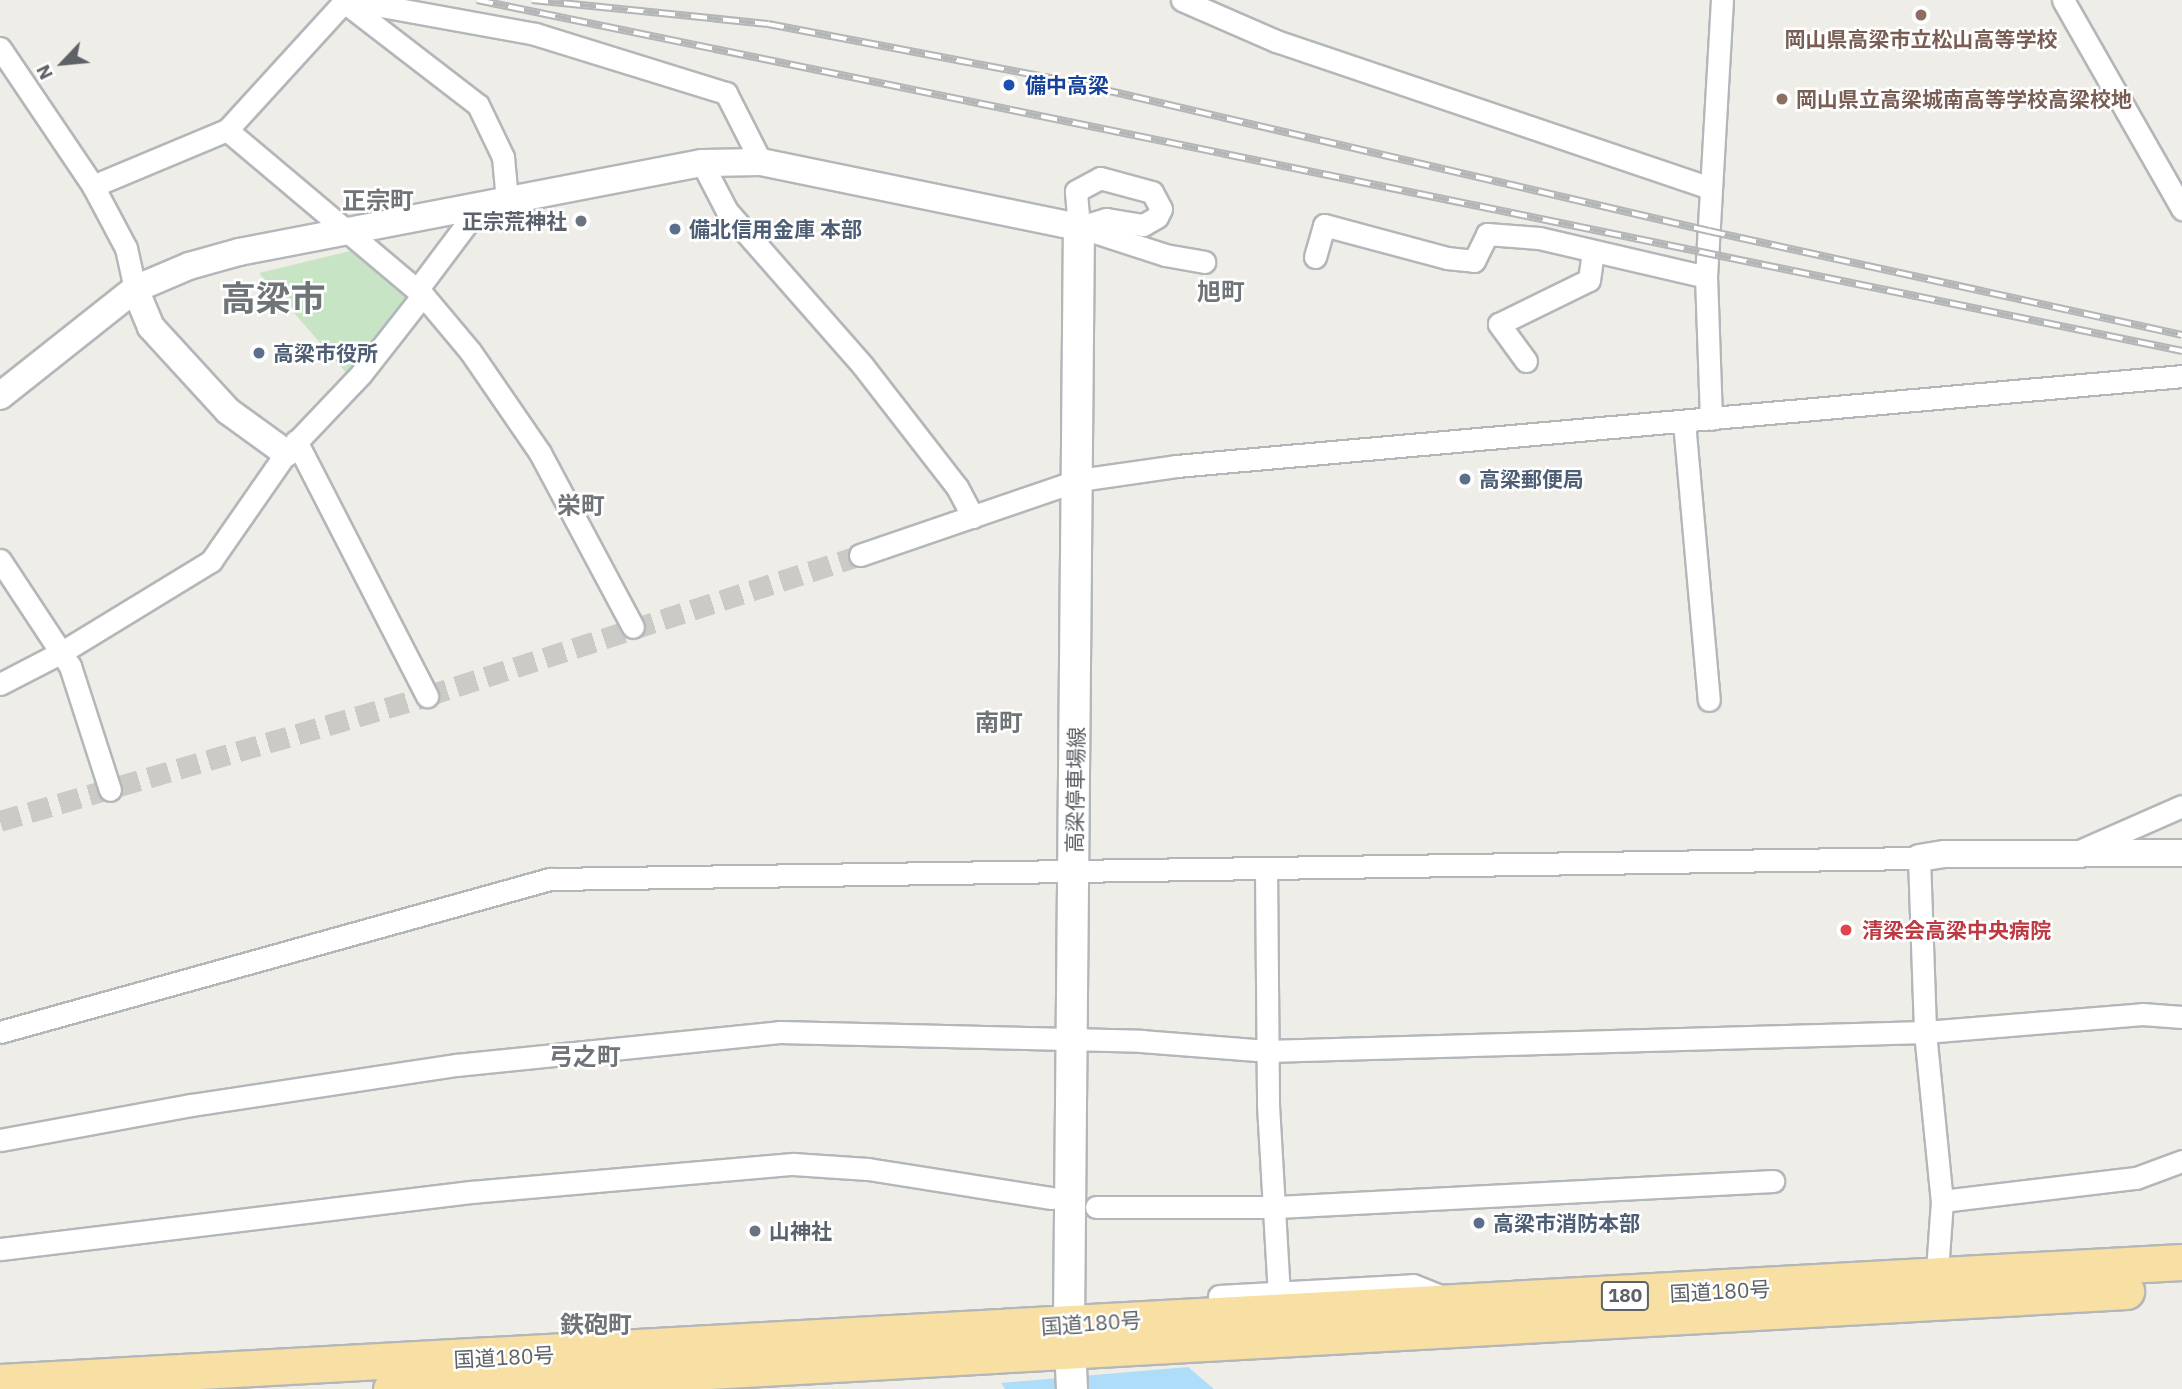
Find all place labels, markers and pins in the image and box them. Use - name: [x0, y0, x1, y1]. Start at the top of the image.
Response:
- marker: 岡山県高梁市立松山高等学校: [1913, 7, 1929, 23]
- place label: 岡山県高梁市立松山高等学校: [1785, 26, 2057, 52]
- place label: 備中高梁: [1025, 72, 1109, 98]
- marker: 備中高梁: [999, 75, 1019, 95]
- place label: 岡山県立高梁城南高等学校高梁校地: [1796, 86, 2132, 112]
- marker: 岡山県立高梁城南高等学校高梁校地: [1774, 91, 1790, 107]
- place label: 正宗荒神社: [462, 208, 567, 234]
- marker: 正宗荒神社: [573, 213, 589, 229]
- place label: 備北信用金庫 本部: [689, 216, 862, 242]
- marker: 備北信用金庫 本部: [667, 221, 683, 237]
- place label: 高梁市役所: [273, 340, 378, 366]
- marker: 高梁市役所: [251, 345, 267, 361]
- place label: 高梁郵便局: [1479, 466, 1584, 492]
- marker: 高梁郵便局: [1457, 471, 1473, 487]
- place label: 清梁会高梁中央病院: [1862, 917, 2051, 943]
- marker: 清梁会高梁中央病院: [1836, 920, 1856, 940]
- place label: 高梁市消防本部: [1493, 1210, 1640, 1236]
- marker: 高梁市消防本部: [1471, 1215, 1487, 1231]
- place label: 山神社: [769, 1218, 832, 1244]
- marker: 山神社: [747, 1223, 763, 1239]

